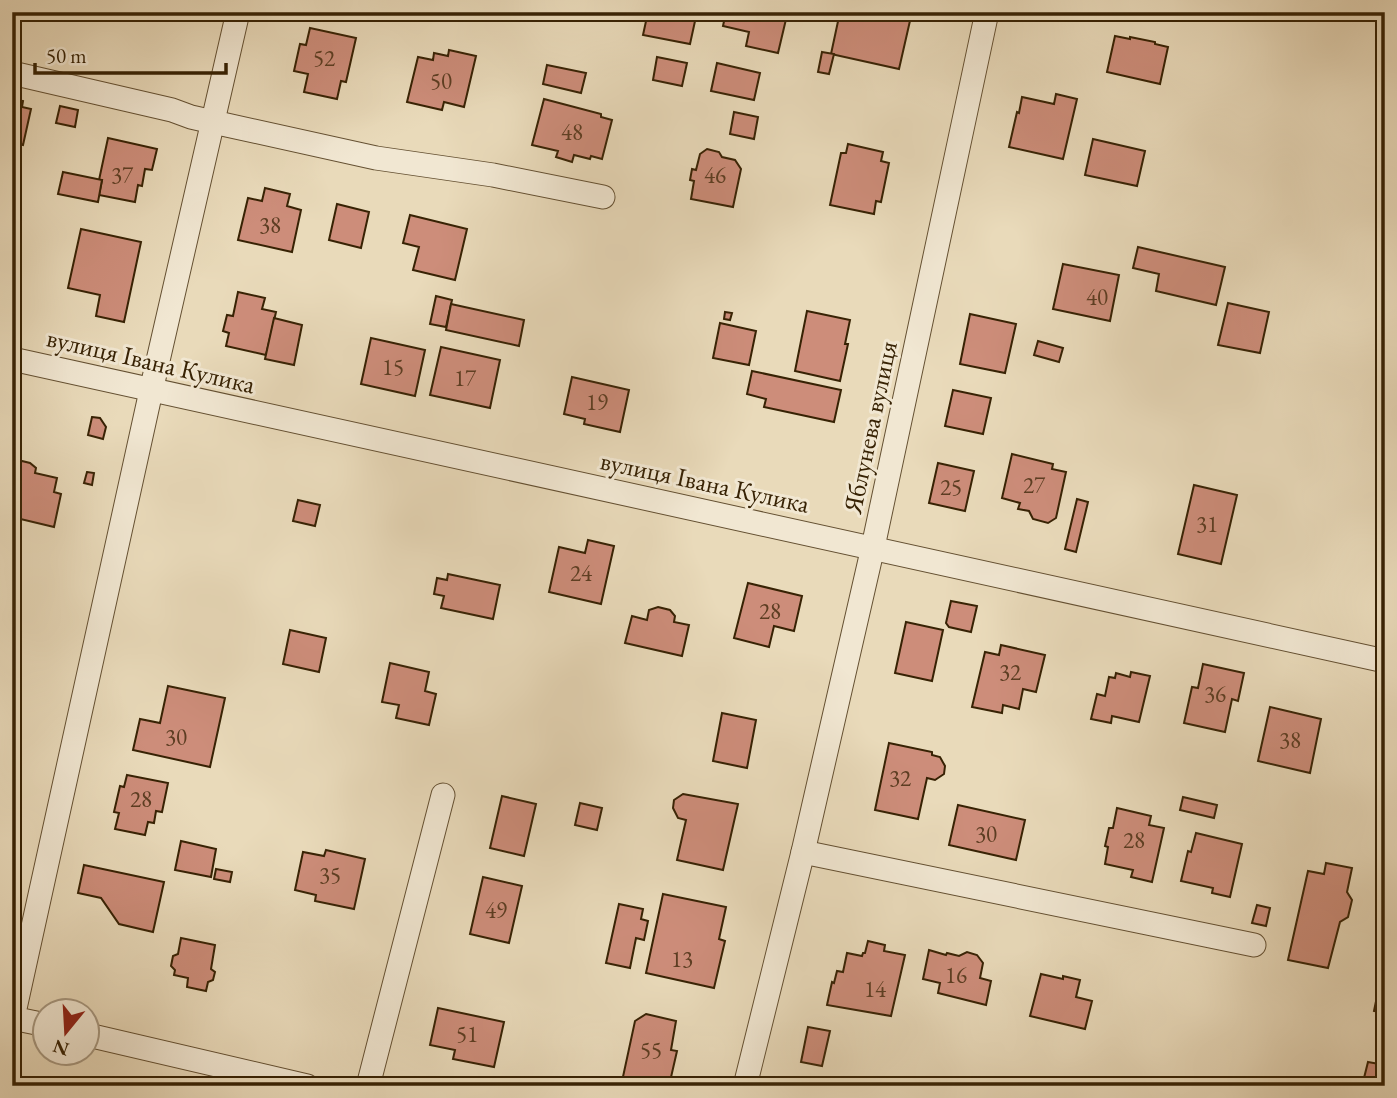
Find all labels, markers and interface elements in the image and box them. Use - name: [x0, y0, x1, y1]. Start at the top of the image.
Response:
- scale bar: [35, 32, 226, 76]
- text: 50 m: [46, 42, 87, 69]
- house number: 52: [313, 43, 335, 73]
- house number: 50: [430, 66, 452, 96]
- house number: 48: [561, 117, 583, 147]
- house number: 37: [111, 160, 134, 190]
- house number: 46: [704, 160, 726, 190]
- house number: 38: [259, 210, 281, 240]
- house number: 40: [1086, 282, 1108, 312]
- street label: вулиця Івана Кулика: [44, 321, 259, 402]
- street label: Яблунева вулиця: [835, 338, 905, 517]
- house number: 15: [382, 352, 404, 382]
- house number: 17: [454, 363, 477, 393]
- house number: 19: [586, 387, 608, 417]
- street label: вулиця Івана Кулика: [597, 443, 813, 521]
- house number: 27: [1023, 470, 1046, 500]
- house number: 25: [940, 472, 962, 502]
- house number: 31: [1196, 509, 1218, 539]
- house number: 24: [570, 558, 593, 588]
- house number: 28: [759, 596, 781, 626]
- house number: 32: [999, 657, 1021, 687]
- house number: 36: [1204, 679, 1226, 709]
- house number: 30: [165, 722, 187, 752]
- house number: 38: [1279, 725, 1301, 755]
- house number: 32: [889, 763, 911, 793]
- house number: 28: [130, 784, 152, 814]
- house number: 30: [975, 819, 997, 849]
- house number: 28: [1123, 825, 1145, 855]
- house number: 35: [319, 860, 341, 890]
- house number: 49: [485, 895, 507, 925]
- house number: 13: [671, 944, 693, 974]
- house number: 16: [945, 960, 967, 990]
- house number: 14: [864, 974, 887, 1004]
- north arrow: [32, 996, 102, 1066]
- house number: 51: [456, 1019, 478, 1049]
- text: N: [49, 1033, 72, 1062]
- house number: 55: [640, 1035, 662, 1065]

